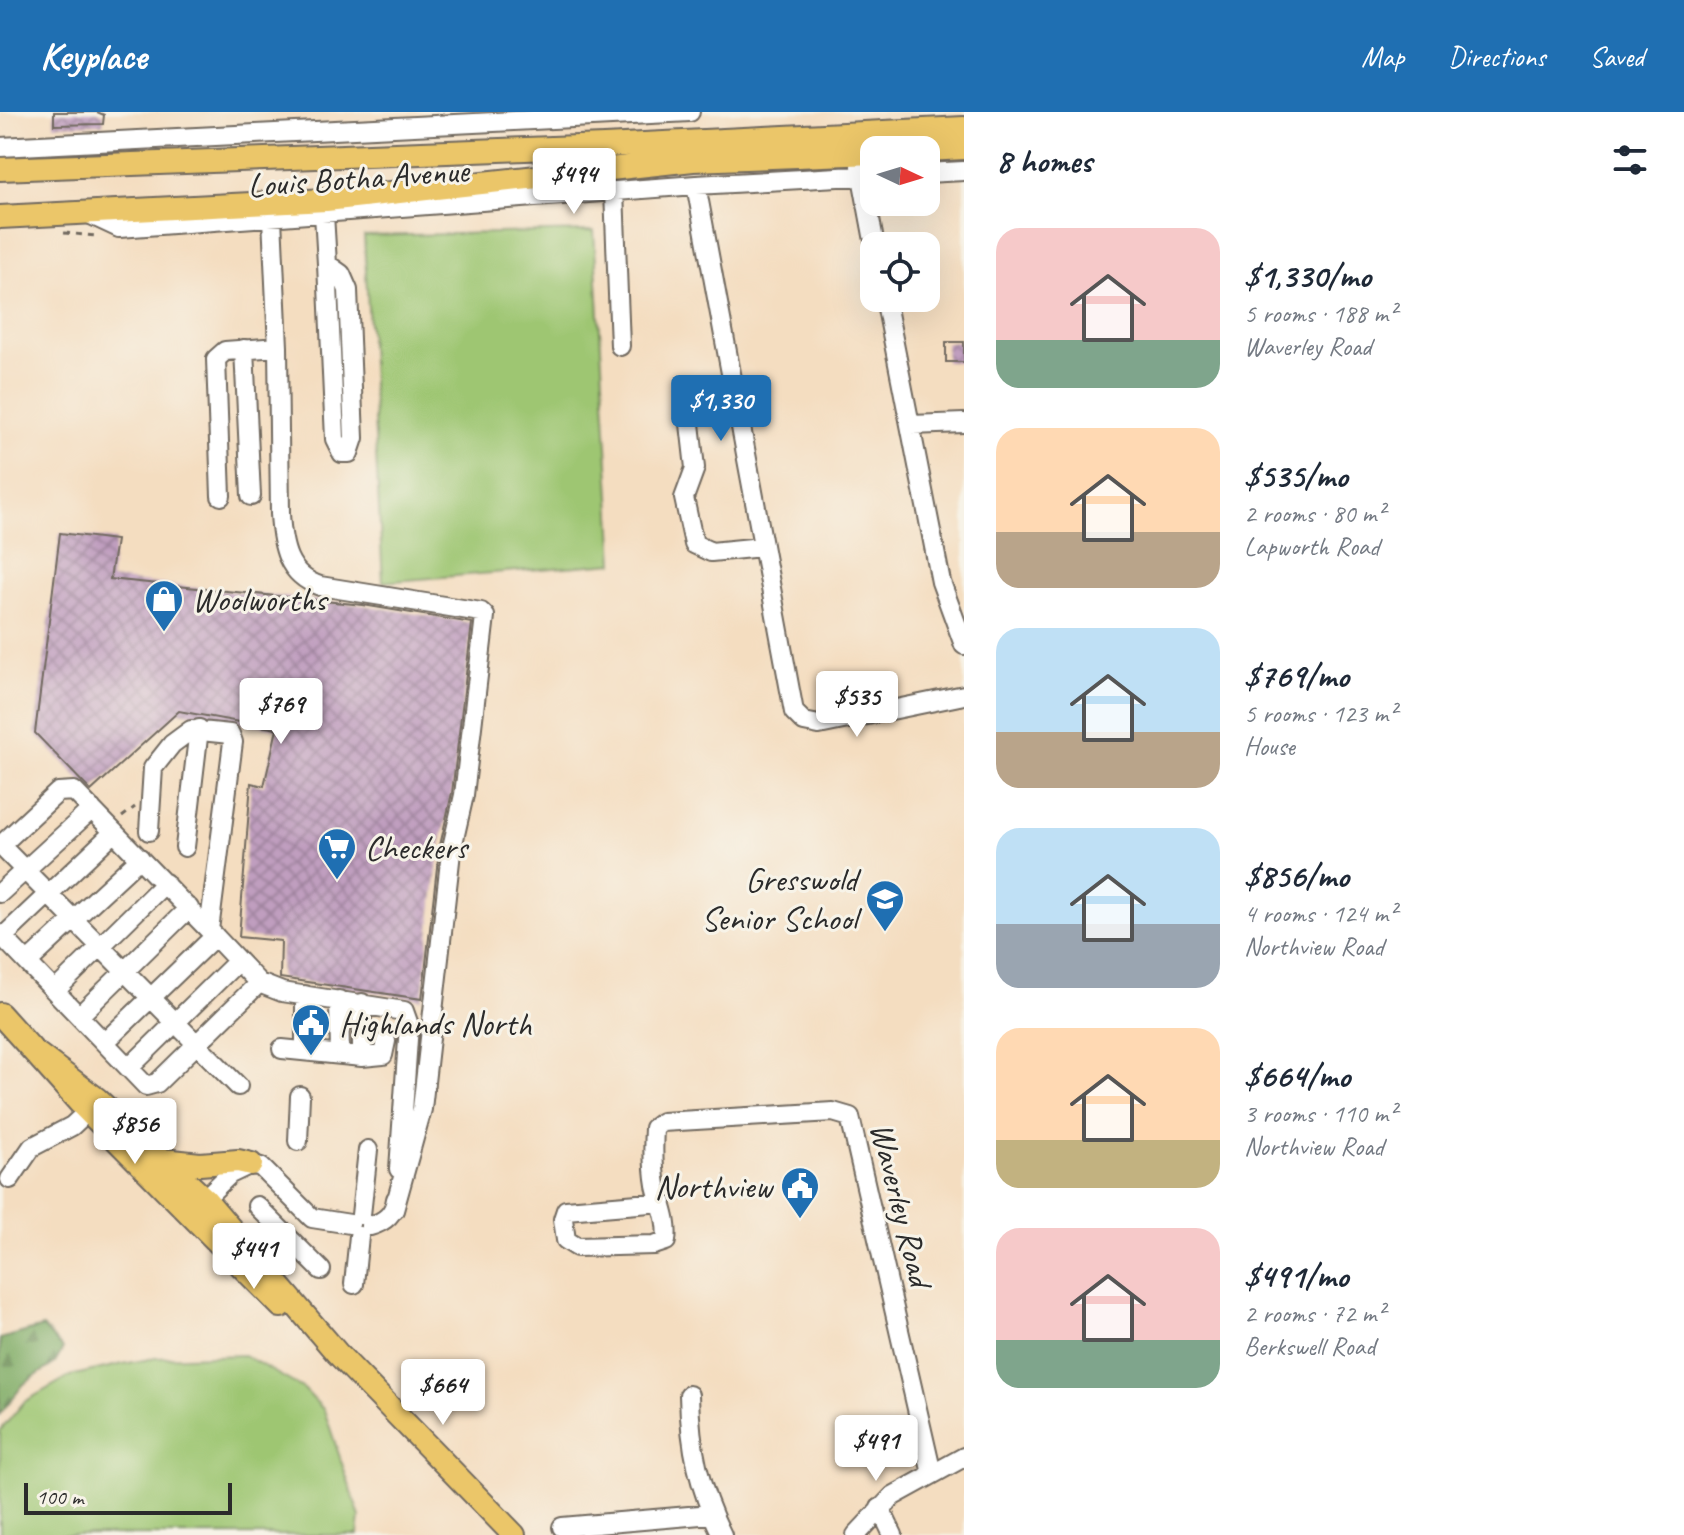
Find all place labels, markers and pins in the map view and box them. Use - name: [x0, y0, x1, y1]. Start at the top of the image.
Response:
- pin: $494: [527, 148, 621, 216]
- pin: $1,330: [656, 375, 786, 443]
- shop icon: Woolworths: [143, 578, 185, 633]
- place label: Woolworths: [192, 578, 330, 621]
- pin: $535: [810, 671, 904, 739]
- pin: $769: [234, 678, 328, 746]
- supermarket icon: Checkers: [316, 826, 358, 881]
- place label: Checkers: [365, 826, 470, 869]
- place label: Gresswold Senior School: [701, 858, 863, 940]
- school or university icon: Gresswold Senior School: [864, 878, 906, 933]
- public building icon: Highlands North: [290, 1002, 332, 1057]
- place label: Highlands North: [339, 1002, 532, 1045]
- pin: $856: [88, 1098, 182, 1166]
- place label: Northview: [654, 1165, 774, 1208]
- public building icon: Northview: [779, 1165, 821, 1220]
- pin: $441: [207, 1223, 301, 1291]
- pin: $664: [396, 1359, 490, 1427]
- pin: $491: [829, 1415, 923, 1483]

